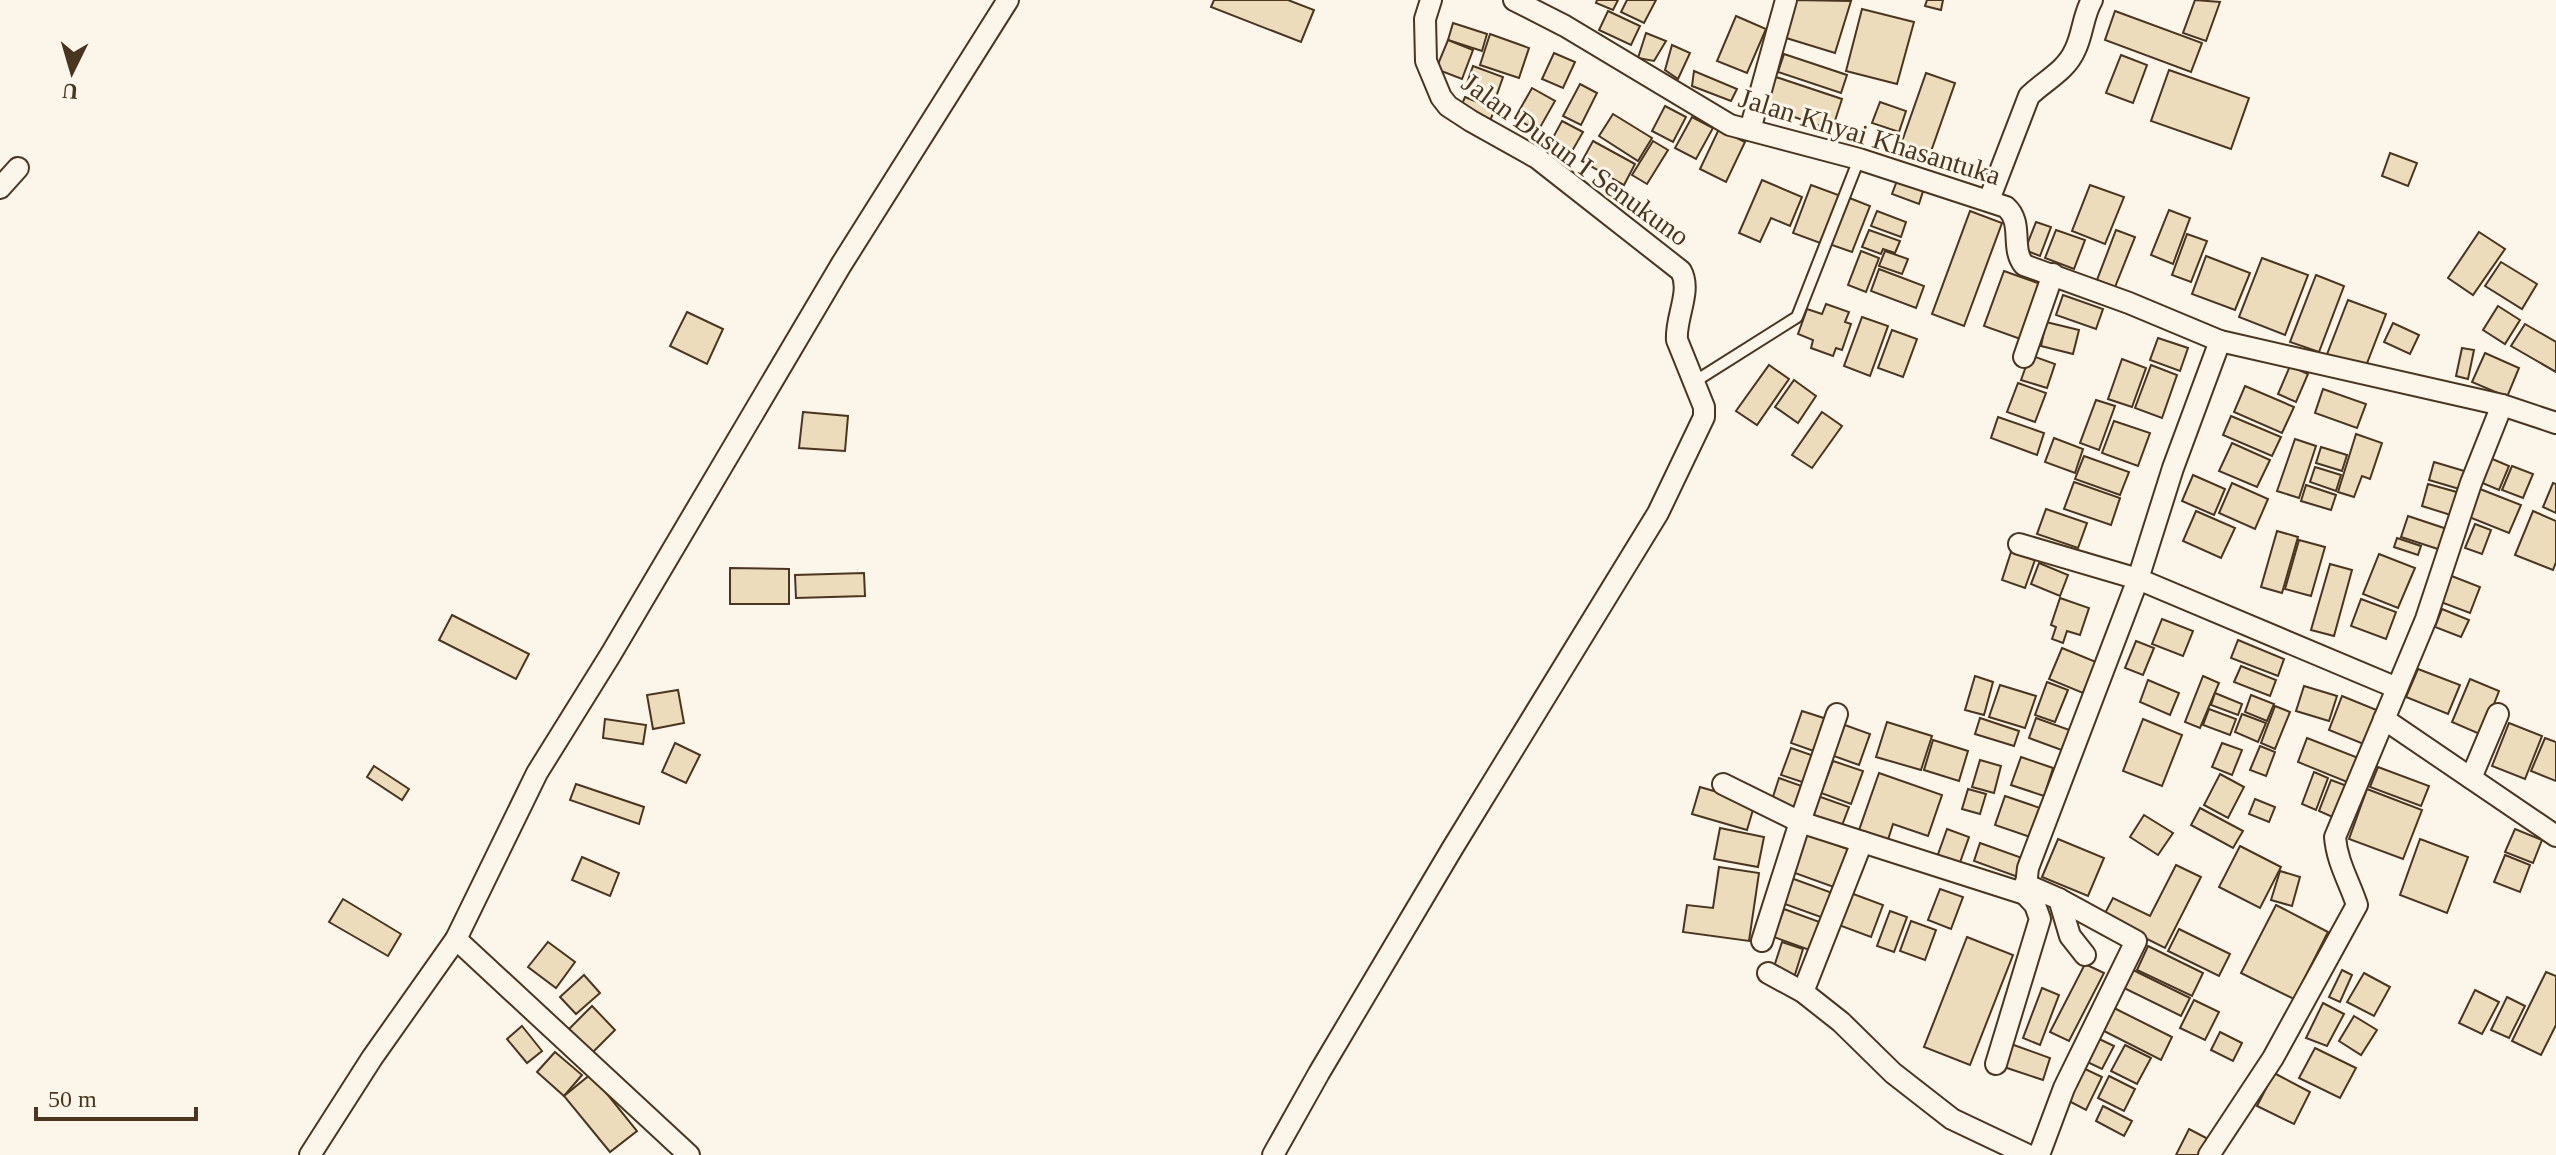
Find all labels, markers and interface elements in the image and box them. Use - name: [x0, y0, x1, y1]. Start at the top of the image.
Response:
- north arrow: [32, 32, 112, 112]
- street label: Jalan Dusun I Senukuno: [1456, 67, 1695, 252]
- text: U: [61, 78, 79, 105]
- street label: Jalan Khyai Khasantuka: [1735, 82, 2005, 191]
- scale bar: [36, 1071, 196, 1121]
- text: 50 m: [48, 1086, 97, 1112]

